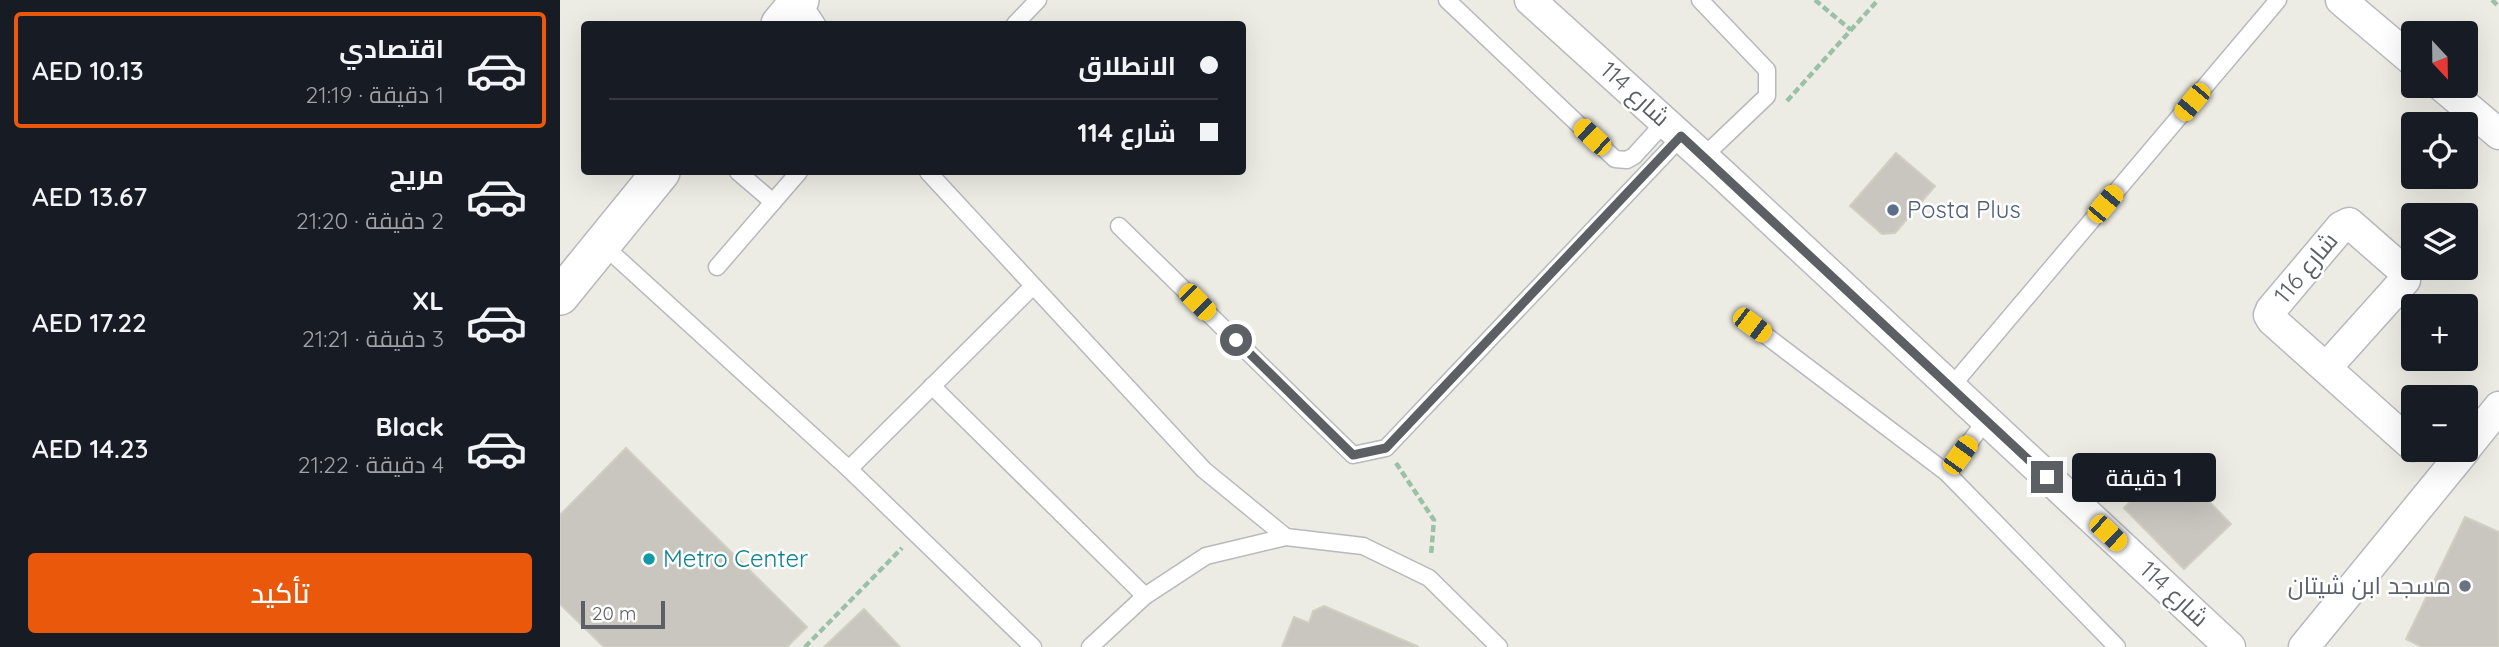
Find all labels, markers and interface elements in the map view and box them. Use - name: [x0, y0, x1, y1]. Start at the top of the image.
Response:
- north arrow: [2401, 21, 2478, 98]
- map controls: [2401, 21, 2478, 462]
- text: اقتصادي: [339, 32, 444, 65]
- icon: car: [465, 39, 528, 102]
- text: الانطلاق: [1078, 49, 1176, 82]
- text: AED 10.13: [32, 54, 144, 87]
- street label: شارع 114: [1593, 54, 1677, 134]
- car: [2171, 79, 2214, 125]
- text: 1 دقيقة · 21:19: [305, 80, 444, 109]
- button: locate: [2401, 112, 2478, 189]
- car: [1570, 115, 1615, 159]
- text: شارع 114: [1078, 116, 1176, 149]
- text: مريح: [389, 158, 444, 191]
- icon: car: [465, 165, 528, 228]
- text: AED 13.67: [32, 180, 147, 213]
- car: [2084, 181, 2127, 227]
- place label: Posta Plus: [1907, 194, 2021, 224]
- marker: Posta Plus: [1885, 202, 1901, 218]
- button: layers: [2401, 203, 2478, 280]
- text: 2 دقيقة · 21:20: [296, 206, 444, 235]
- street label: شارع 116: [2267, 226, 2345, 310]
- car: [1175, 280, 1220, 324]
- text: XL: [412, 284, 444, 317]
- icon: car: [465, 291, 528, 354]
- button: +: [2401, 294, 2478, 371]
- car: [1729, 304, 1776, 346]
- text: AED 17.22: [32, 306, 147, 339]
- text: 3 دقيقة · 21:21: [302, 324, 444, 353]
- route start: [1220, 324, 1252, 356]
- button: −: [2401, 385, 2478, 462]
- text: Black: [375, 410, 444, 443]
- icon: car: [465, 417, 528, 480]
- text: AED 14.23: [32, 432, 148, 465]
- car: [1940, 432, 1981, 478]
- text: 4 دقيقة · 21:22: [298, 450, 444, 479]
- callout: 1 دقيقة: [2072, 452, 2215, 502]
- route end: [2031, 461, 2063, 493]
- text: 1 دقيقة: [2106, 463, 2182, 492]
- car: [2086, 511, 2131, 555]
- place label: Metro Center: [663, 543, 808, 573]
- marker: Metro Center: [641, 551, 657, 567]
- button: تأكيد: [28, 553, 532, 633]
- street label: شارع 114: [2133, 554, 2215, 634]
- place label: مسجد ابن شيتان: [2288, 570, 2451, 600]
- marker: مسجد ابن شيتان: [2457, 578, 2473, 594]
- scale bar: [581, 598, 665, 630]
- text: 20 m: [592, 601, 636, 625]

